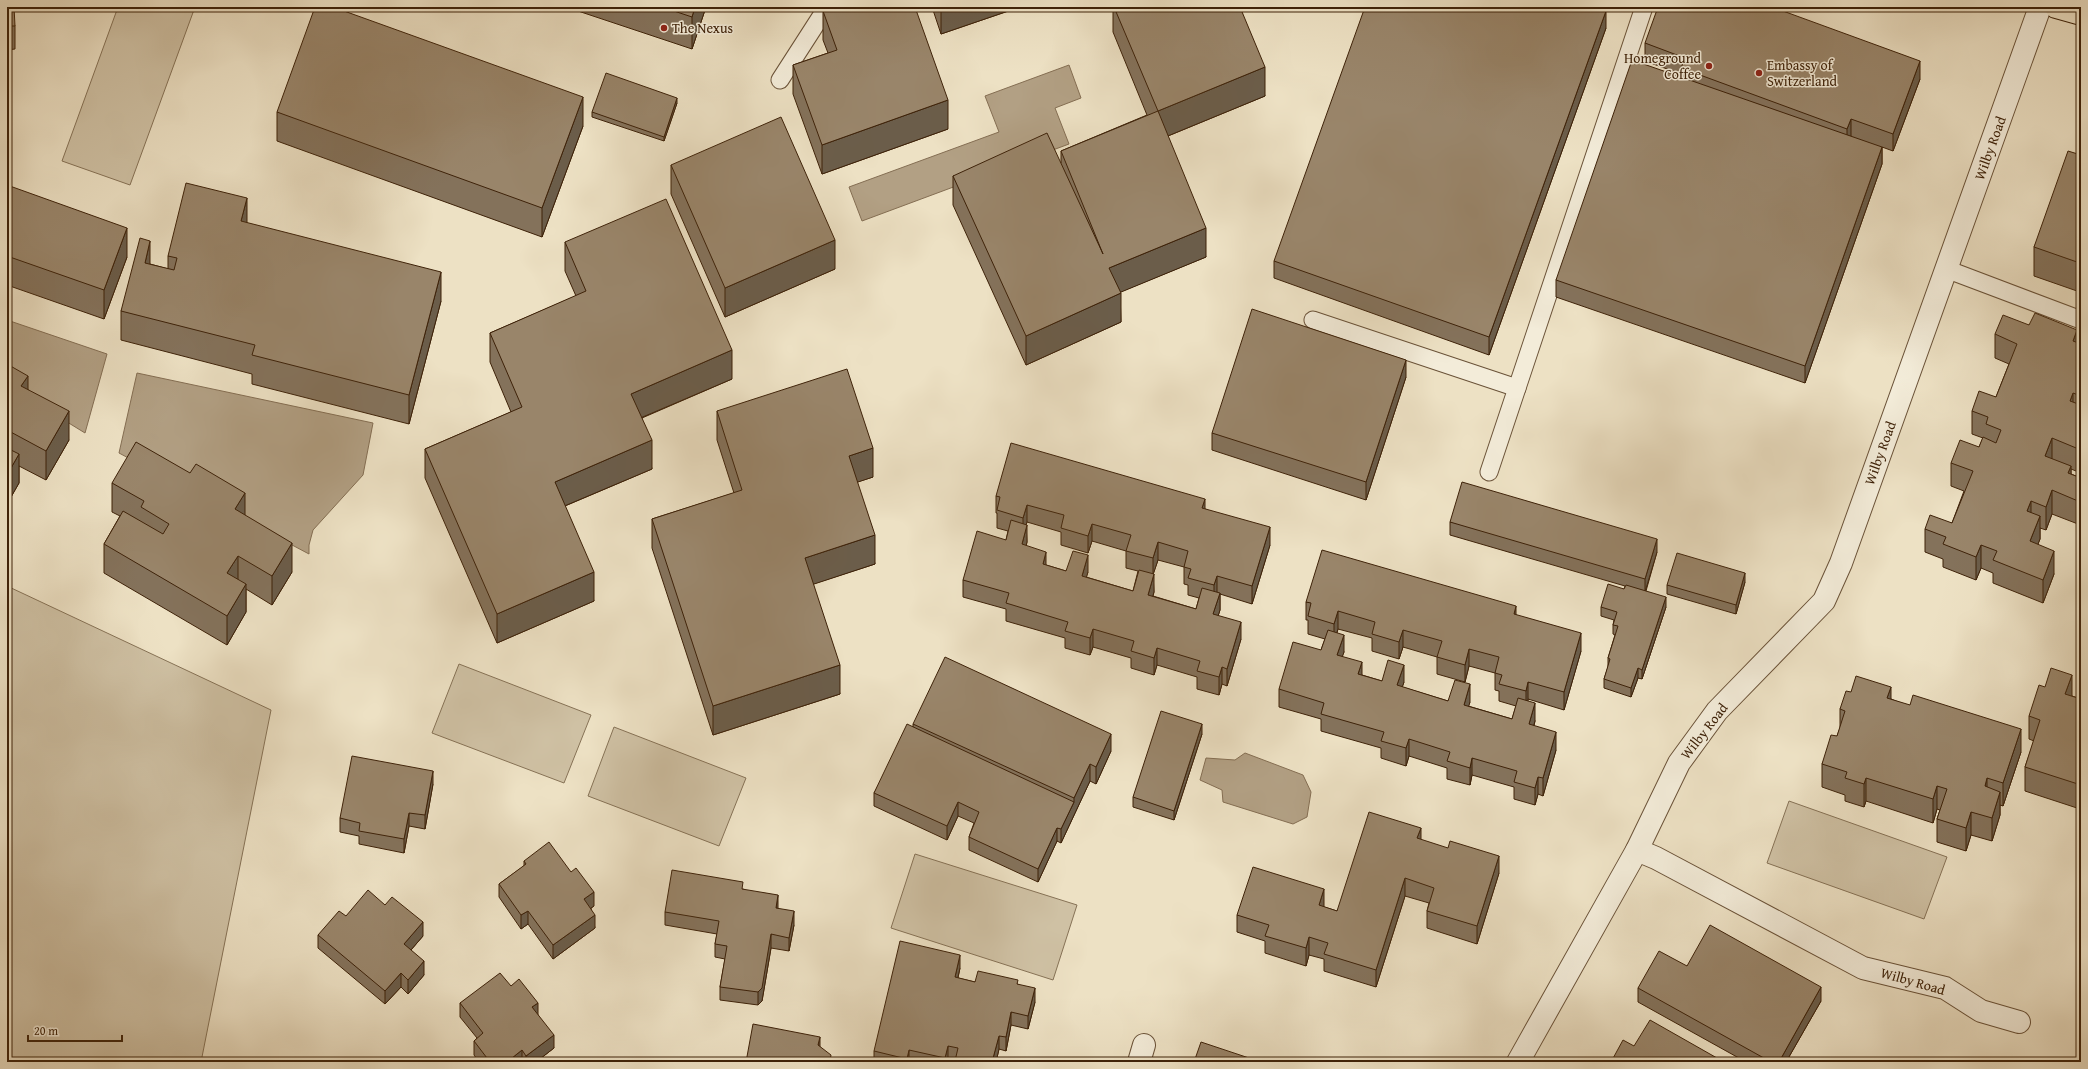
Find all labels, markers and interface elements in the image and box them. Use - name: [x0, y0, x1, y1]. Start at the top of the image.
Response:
- place label: The Nexus: [672, 18, 733, 38]
- marker: The Nexus: [659, 23, 669, 33]
- place label: Homeground Coffee: [1624, 48, 1702, 84]
- place label: Embassy of Switzerland: [1767, 55, 1838, 91]
- marker: Homeground Coffee: [1704, 61, 1714, 71]
- marker: Embassy of Switzerland: [1754, 68, 1764, 78]
- street label: Wilby Road: [1969, 113, 2011, 183]
- street label: Wilby Road: [1859, 418, 1901, 488]
- street label: Wilby Road: [1676, 698, 1733, 763]
- street label: Wilby Road: [1878, 962, 1948, 1000]
- scale bar: [28, 1017, 122, 1043]
- text: 20 m: [34, 1022, 58, 1039]

